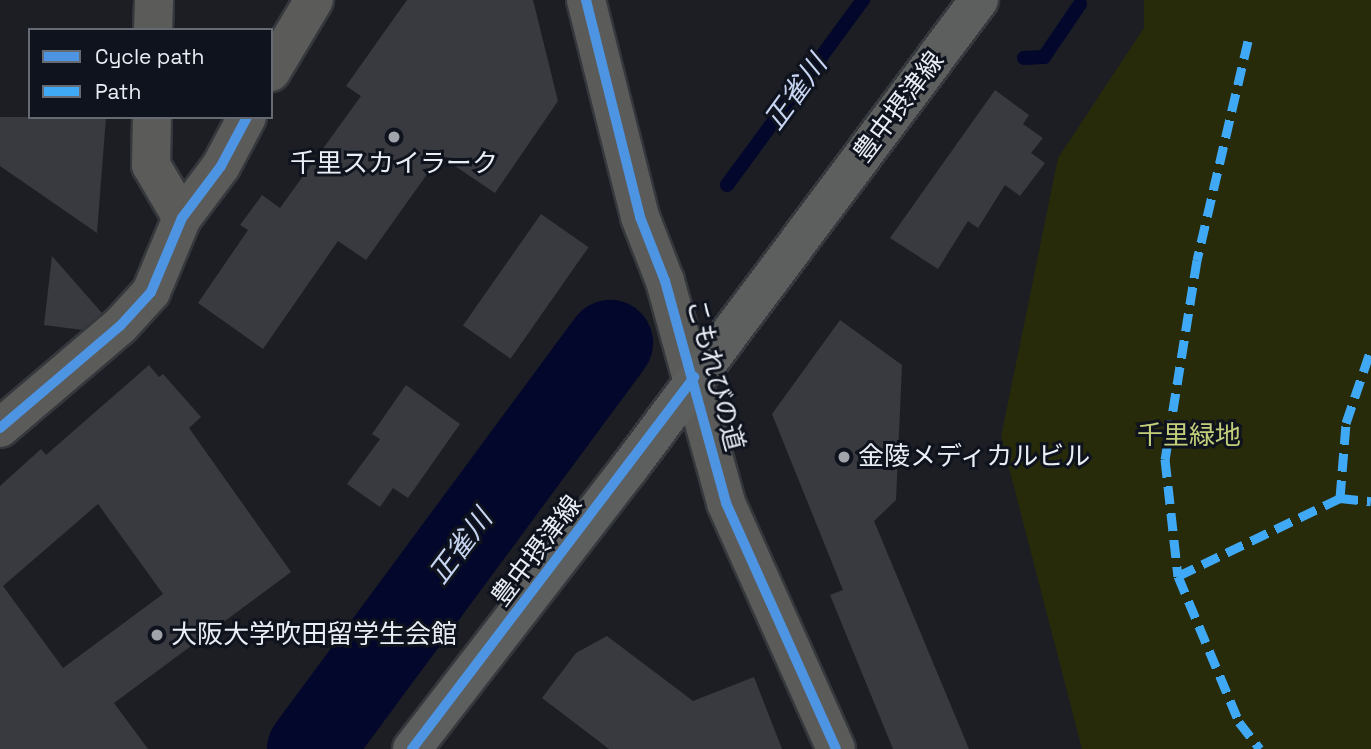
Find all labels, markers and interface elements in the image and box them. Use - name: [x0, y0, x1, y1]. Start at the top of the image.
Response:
- legend: [28, 28, 273, 119]
- text: Cycle path: [95, 43, 204, 70]
- street label: 豊中摂津線: [847, 46, 951, 168]
- water label: 正雀川: [757, 48, 833, 136]
- text: Path: [95, 78, 141, 105]
- marker: 千里スカイラーク: [386, 129, 402, 145]
- place label: 千里スカイラーク: [290, 148, 498, 180]
- street label: こもれびの道: [680, 296, 750, 454]
- park label: 千里緑地: [1137, 420, 1241, 452]
- place label: 金陵メディカルビル: [858, 441, 1092, 473]
- marker: 金陵メディカルビル: [836, 449, 852, 465]
- street label: 豊中摂津線: [485, 490, 589, 612]
- water label: 正雀川: [421, 502, 499, 590]
- place label: 大阪大学吹田留学生会館: [171, 619, 457, 651]
- marker: 大阪大学吹田留学生会館: [149, 627, 165, 643]

